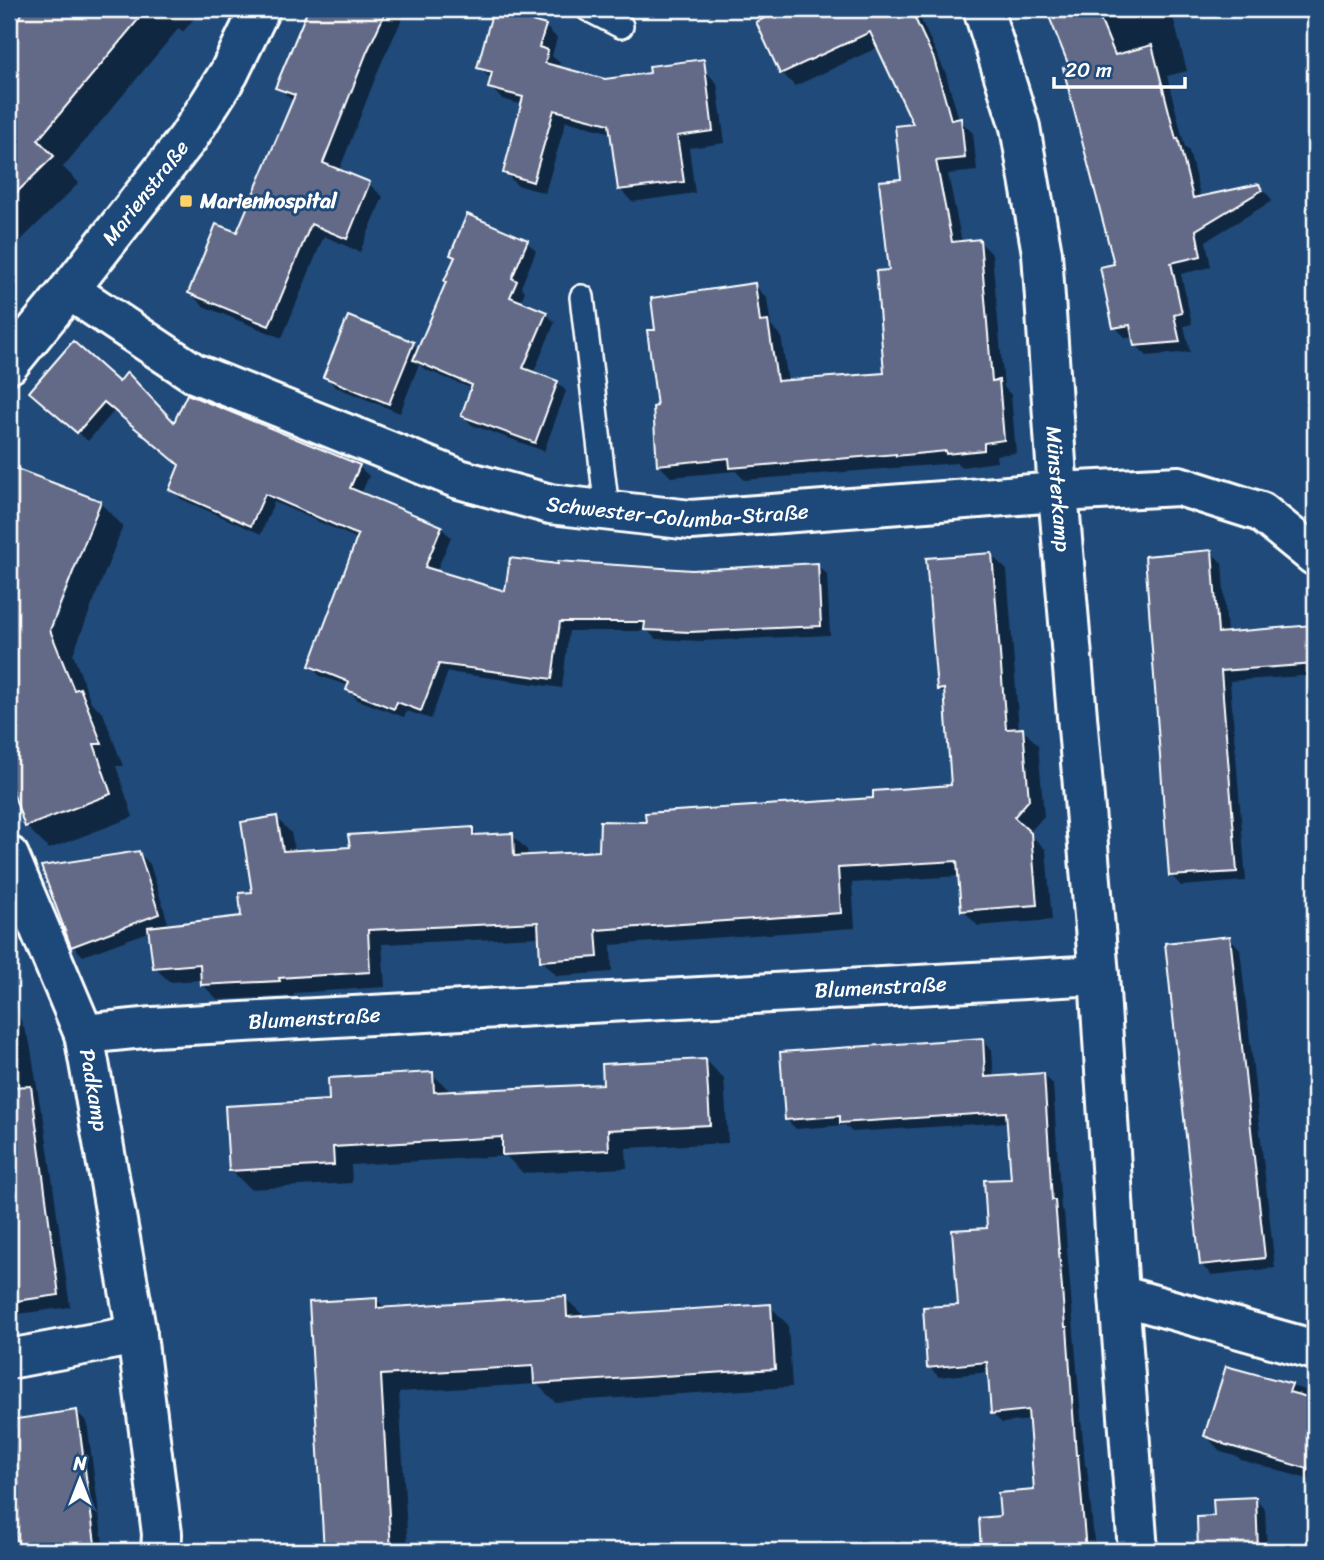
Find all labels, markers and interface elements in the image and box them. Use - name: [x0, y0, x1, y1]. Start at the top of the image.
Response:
- scale bar: [1054, 46, 1186, 90]
- text: 20 m: [1065, 51, 1112, 89]
- street label: Marienstraße: [92, 131, 199, 254]
- place label: Marienhospital: [199, 182, 338, 220]
- marker: Marienhospital: [178, 193, 194, 209]
- street label: Münsterkamp: [1035, 425, 1082, 553]
- street label: Schwester-Columba-Straße: [544, 485, 810, 539]
- street label: Blumenstraße: [814, 964, 948, 1010]
- street label: Blumenstraße: [247, 996, 382, 1041]
- street label: Padkamp: [68, 1046, 120, 1134]
- north arrow: [46, 1444, 116, 1514]
- text: N: [72, 1447, 87, 1480]

